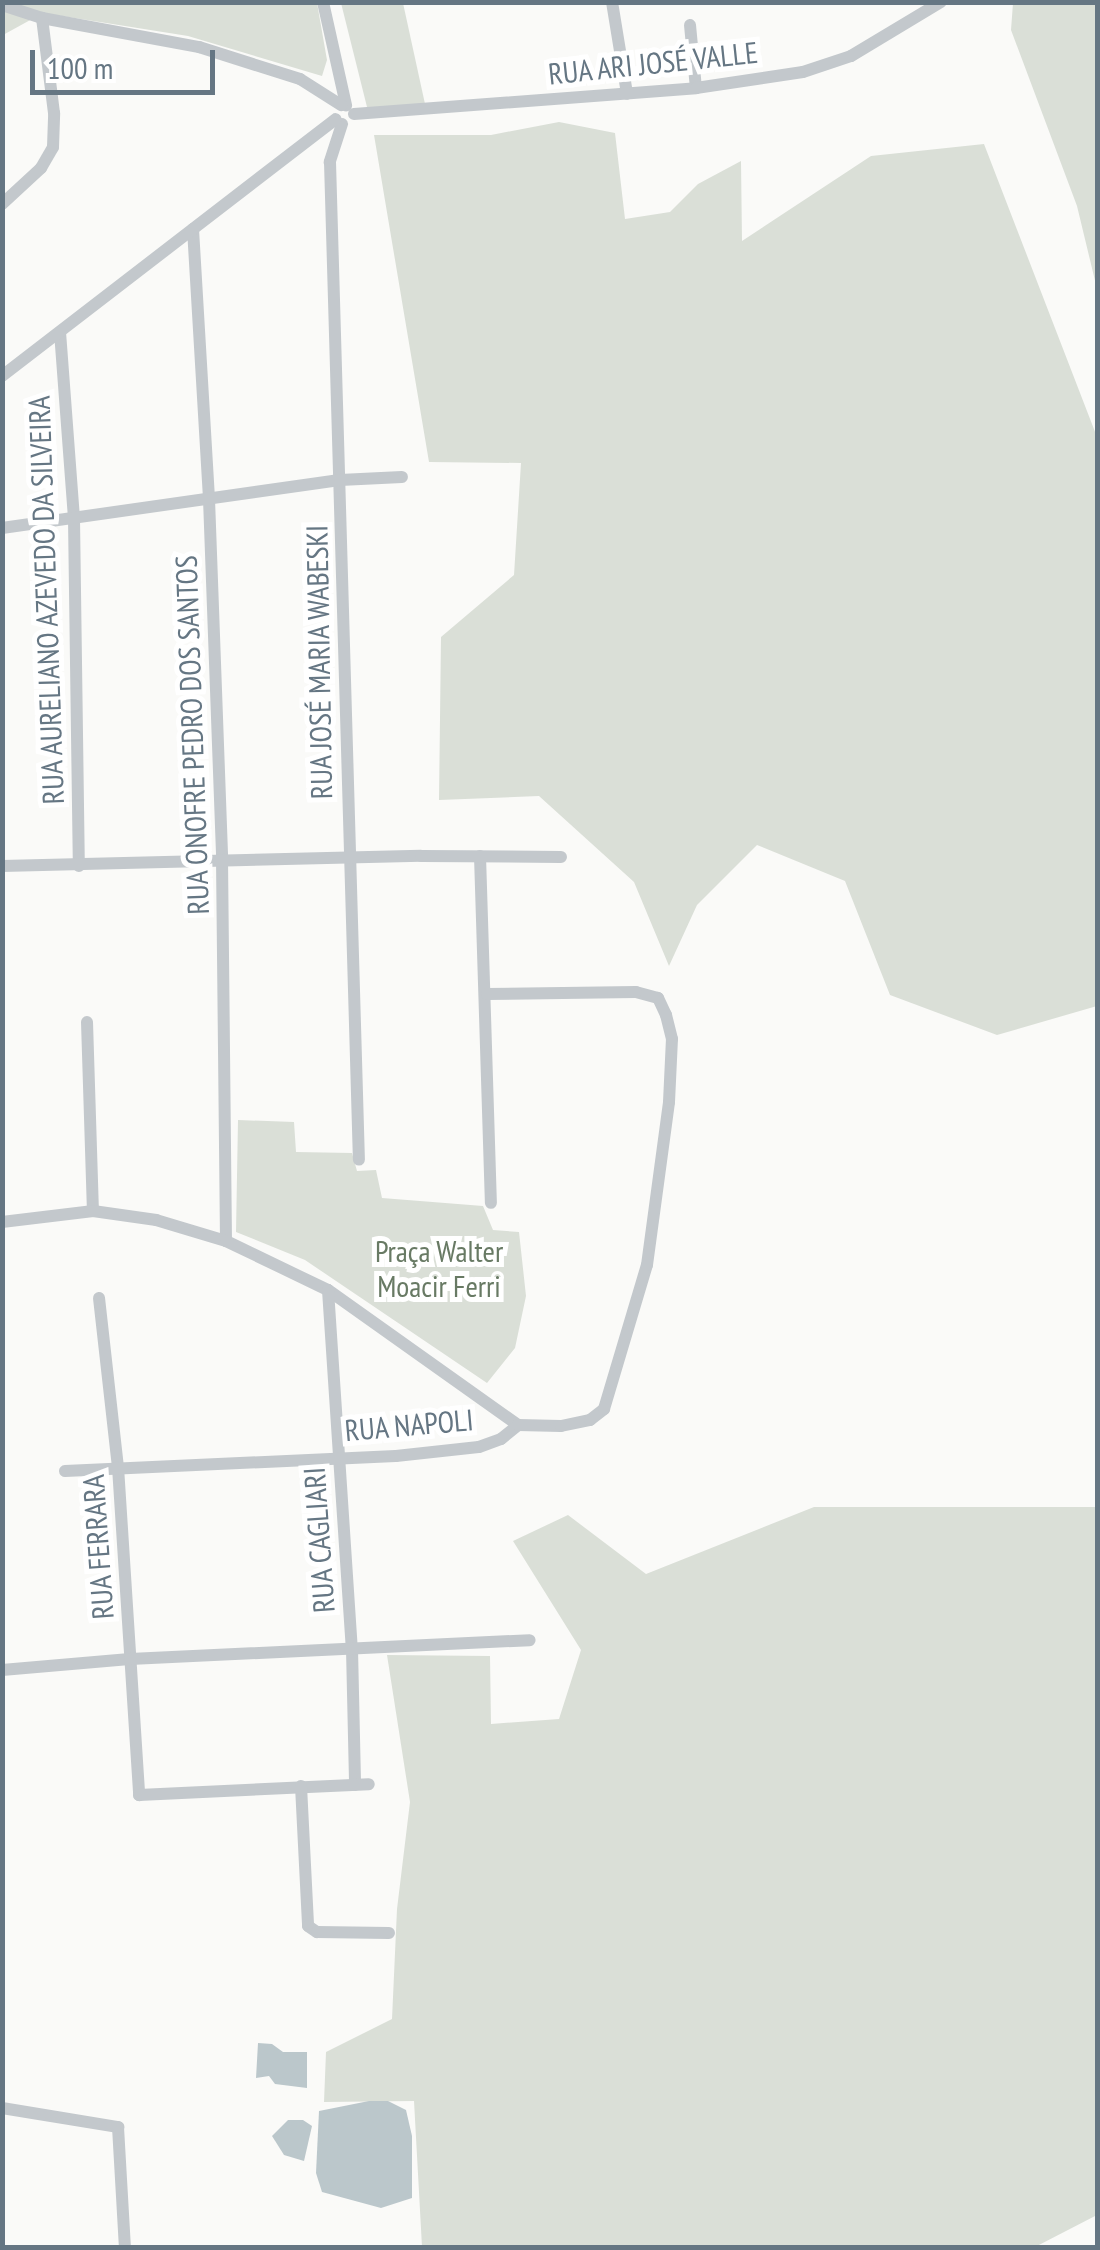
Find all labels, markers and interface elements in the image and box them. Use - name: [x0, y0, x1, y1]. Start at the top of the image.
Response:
- scale bar: [35, 30, 220, 92]
- street label: RUA ARI JOSÉ VALLE: [545, 34, 761, 92]
- text: 100 m: [47, 48, 113, 87]
- street label: RUA AURELIANO AZEVEDO DA SILVEIRA: [21, 393, 71, 807]
- street label: RUA JOSÉ MARIA WABESKI: [299, 523, 339, 801]
- street label: RUA ONOFRE PEDRO DOS SANTOS: [168, 554, 216, 916]
- park label: Praça Walter Moacir Ferri: [375, 1233, 503, 1304]
- street label: RUA NAPOLI: [343, 1401, 475, 1449]
- street label: RUA CAGLIARI: [296, 1465, 342, 1615]
- street label: RUA FERRARA: [75, 1473, 121, 1621]

